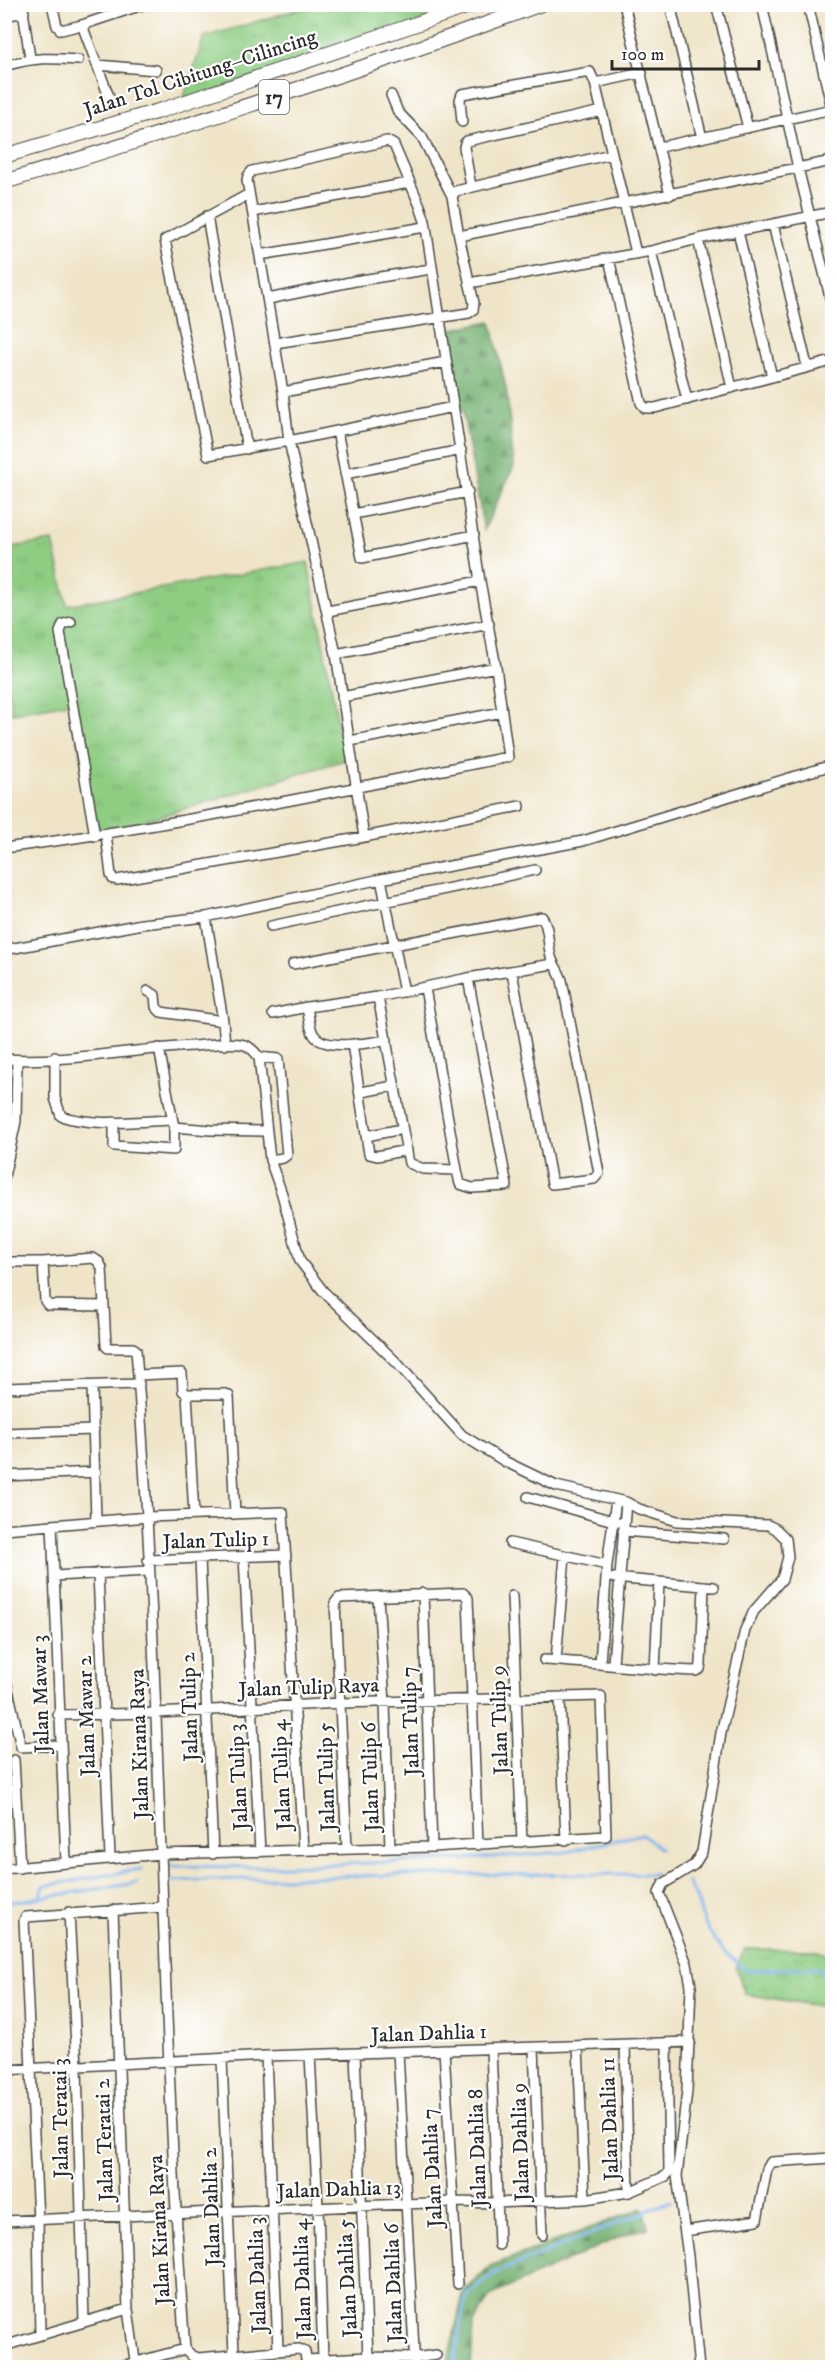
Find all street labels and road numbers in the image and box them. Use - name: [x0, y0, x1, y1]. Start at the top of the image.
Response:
- street label: Jalan Tol Cibitung–Cilincing: [79, 24, 321, 125]
- road number: 17: [259, 80, 289, 114]
- street label: Jalan Tulip 1: [160, 1526, 270, 1556]
- street label: Jalan Mawar 3: [26, 1635, 56, 1755]
- street label: Jalan Tulip 2: [175, 1651, 205, 1764]
- street label: Jalan Mawar 2: [72, 1655, 102, 1779]
- street label: Jalan Tulip 9: [485, 1665, 515, 1777]
- street label: Jalan Tulip 7: [396, 1666, 426, 1778]
- street label: Jalan Kirana Raya: [124, 1668, 156, 1822]
- street label: Jalan Tulip Raya: [236, 1673, 380, 1704]
- street label: Jalan Tulip 4: [266, 1718, 298, 1833]
- street label: Jalan Tulip 6: [356, 1721, 386, 1834]
- street label: Jalan Tulip 5: [312, 1722, 342, 1834]
- street label: Jalan Tulip 3: [223, 1723, 255, 1833]
- street label: Jalan Dahlia 1: [369, 2019, 487, 2049]
- street label: Jalan Dahlia 11: [595, 2057, 625, 2183]
- street label: Jalan Teratai 3: [47, 2058, 75, 2180]
- street label: Jalan Teratai 2: [90, 2078, 120, 2204]
- street label: Jalan Dahlia 9: [506, 2082, 536, 2204]
- street label: Jalan Dahlia 8: [463, 2088, 493, 2210]
- street label: Jalan Dahlia 7: [417, 2108, 449, 2230]
- street label: Jalan Dahlia 2: [197, 2147, 227, 2269]
- street label: Jalan Kirana Raya: [143, 2154, 177, 2308]
- street label: Jalan Dahlia 13: [275, 2175, 401, 2205]
- street label: Jalan Dahlia 3: [243, 2216, 273, 2335]
- street label: Jalan Dahlia 4: [288, 2217, 318, 2342]
- street label: Jalan Dahlia 5: [332, 2218, 364, 2340]
- street label: Jalan Dahlia 6: [379, 2222, 409, 2345]

